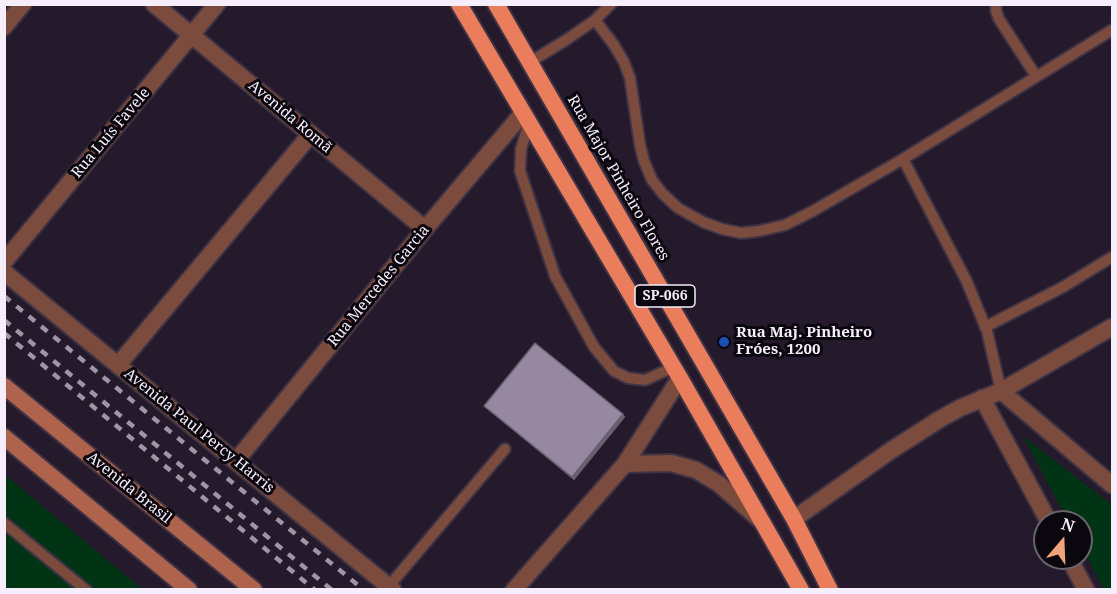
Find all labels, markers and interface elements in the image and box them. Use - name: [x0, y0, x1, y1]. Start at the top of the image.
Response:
- street label: Avenida Romã: [245, 77, 335, 157]
- street label: Rua Luís Favele: [68, 84, 154, 182]
- street label: Rua Major Pinheiro Flores: [563, 92, 673, 264]
- street label: Rua Mercedes Garcia: [324, 222, 434, 350]
- road number: SP-066: [635, 285, 695, 307]
- place label: Rua Maj. Pinheiro Fróes, 1200: [736, 324, 872, 359]
- marker: Rua Maj. Pinheiro Fróes, 1200: [717, 335, 731, 349]
- street label: Avenida Paul Percy Harris: [120, 365, 278, 497]
- street label: Avenida Brasil: [83, 448, 175, 528]
- north arrow: [1033, 510, 1093, 570]
- text: N: [1059, 512, 1078, 537]

